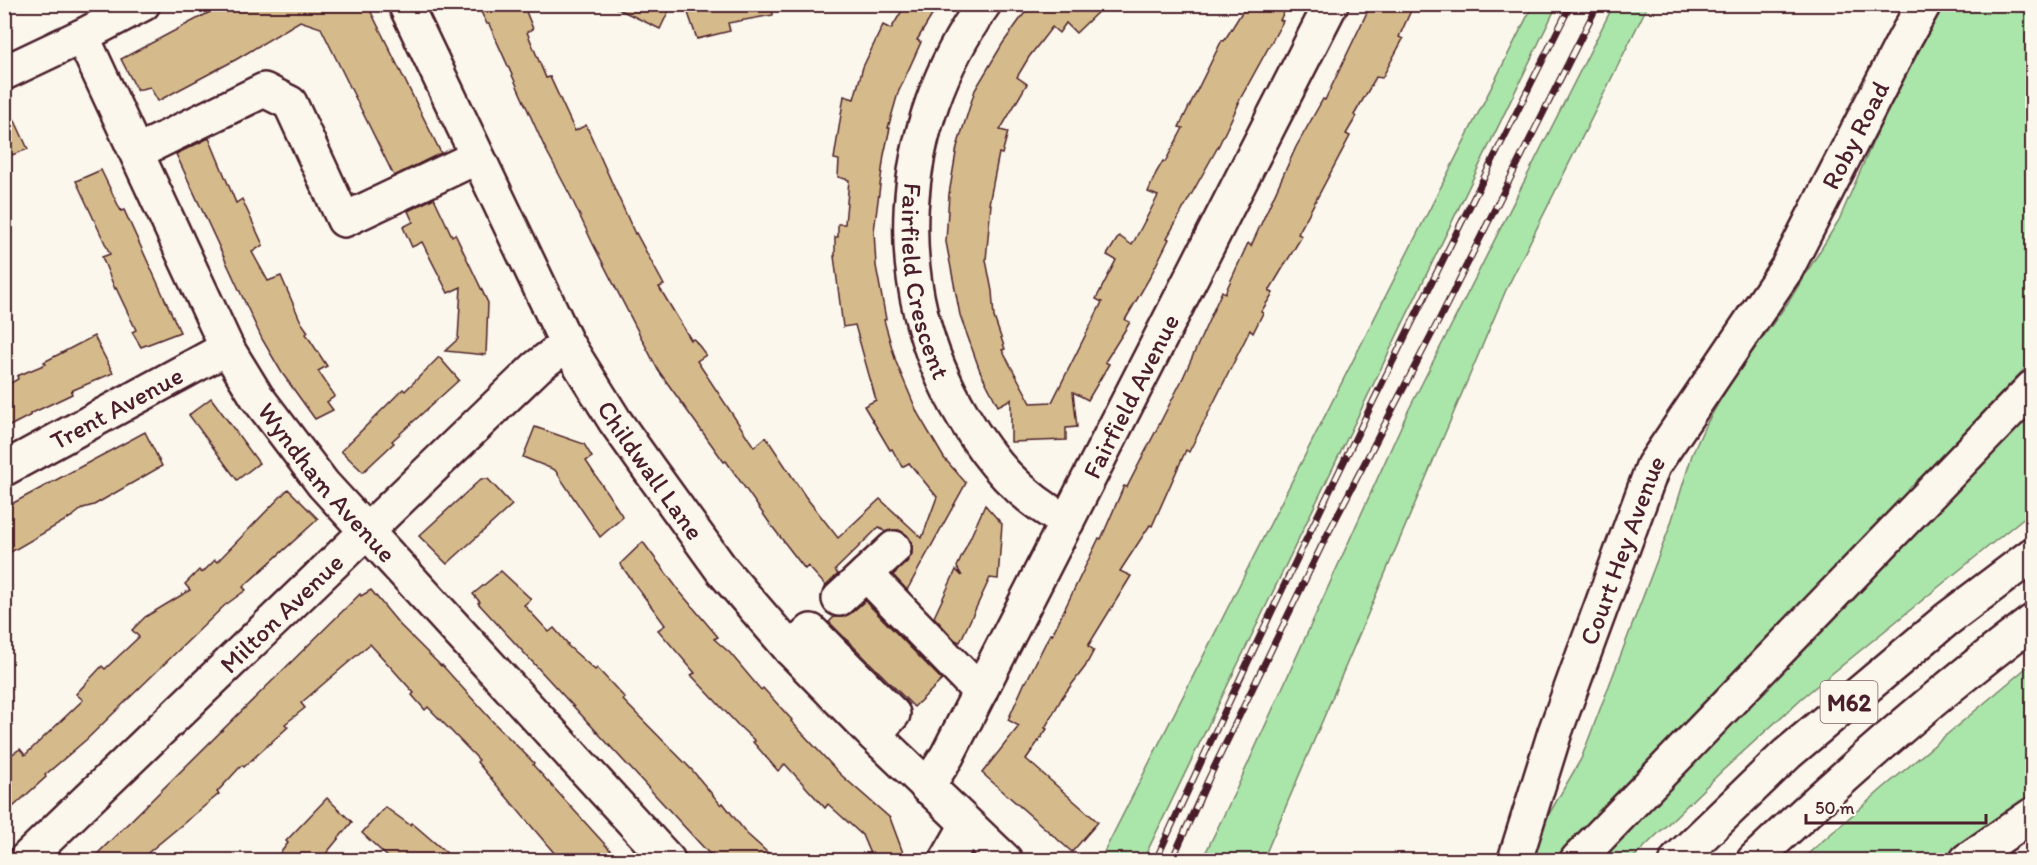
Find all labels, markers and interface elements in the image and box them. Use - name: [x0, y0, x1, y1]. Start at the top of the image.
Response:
- street label: Roby Road: [1814, 76, 1896, 195]
- street label: Fairfield Crescent: [895, 181, 958, 384]
- street label: Fairfield Avenue: [1075, 308, 1186, 484]
- street label: Trent Avenue: [45, 359, 188, 457]
- street label: Childwall Lane: [590, 395, 711, 546]
- street label: Wyndham Avenue: [251, 396, 403, 569]
- street label: Court Hey Avenue: [1572, 448, 1672, 650]
- street label: Milton Avenue: [213, 546, 350, 680]
- road number: M62: [1820, 681, 1878, 723]
- scale bar: [1806, 787, 1986, 825]
- text: 50 m: [1815, 797, 1855, 819]

